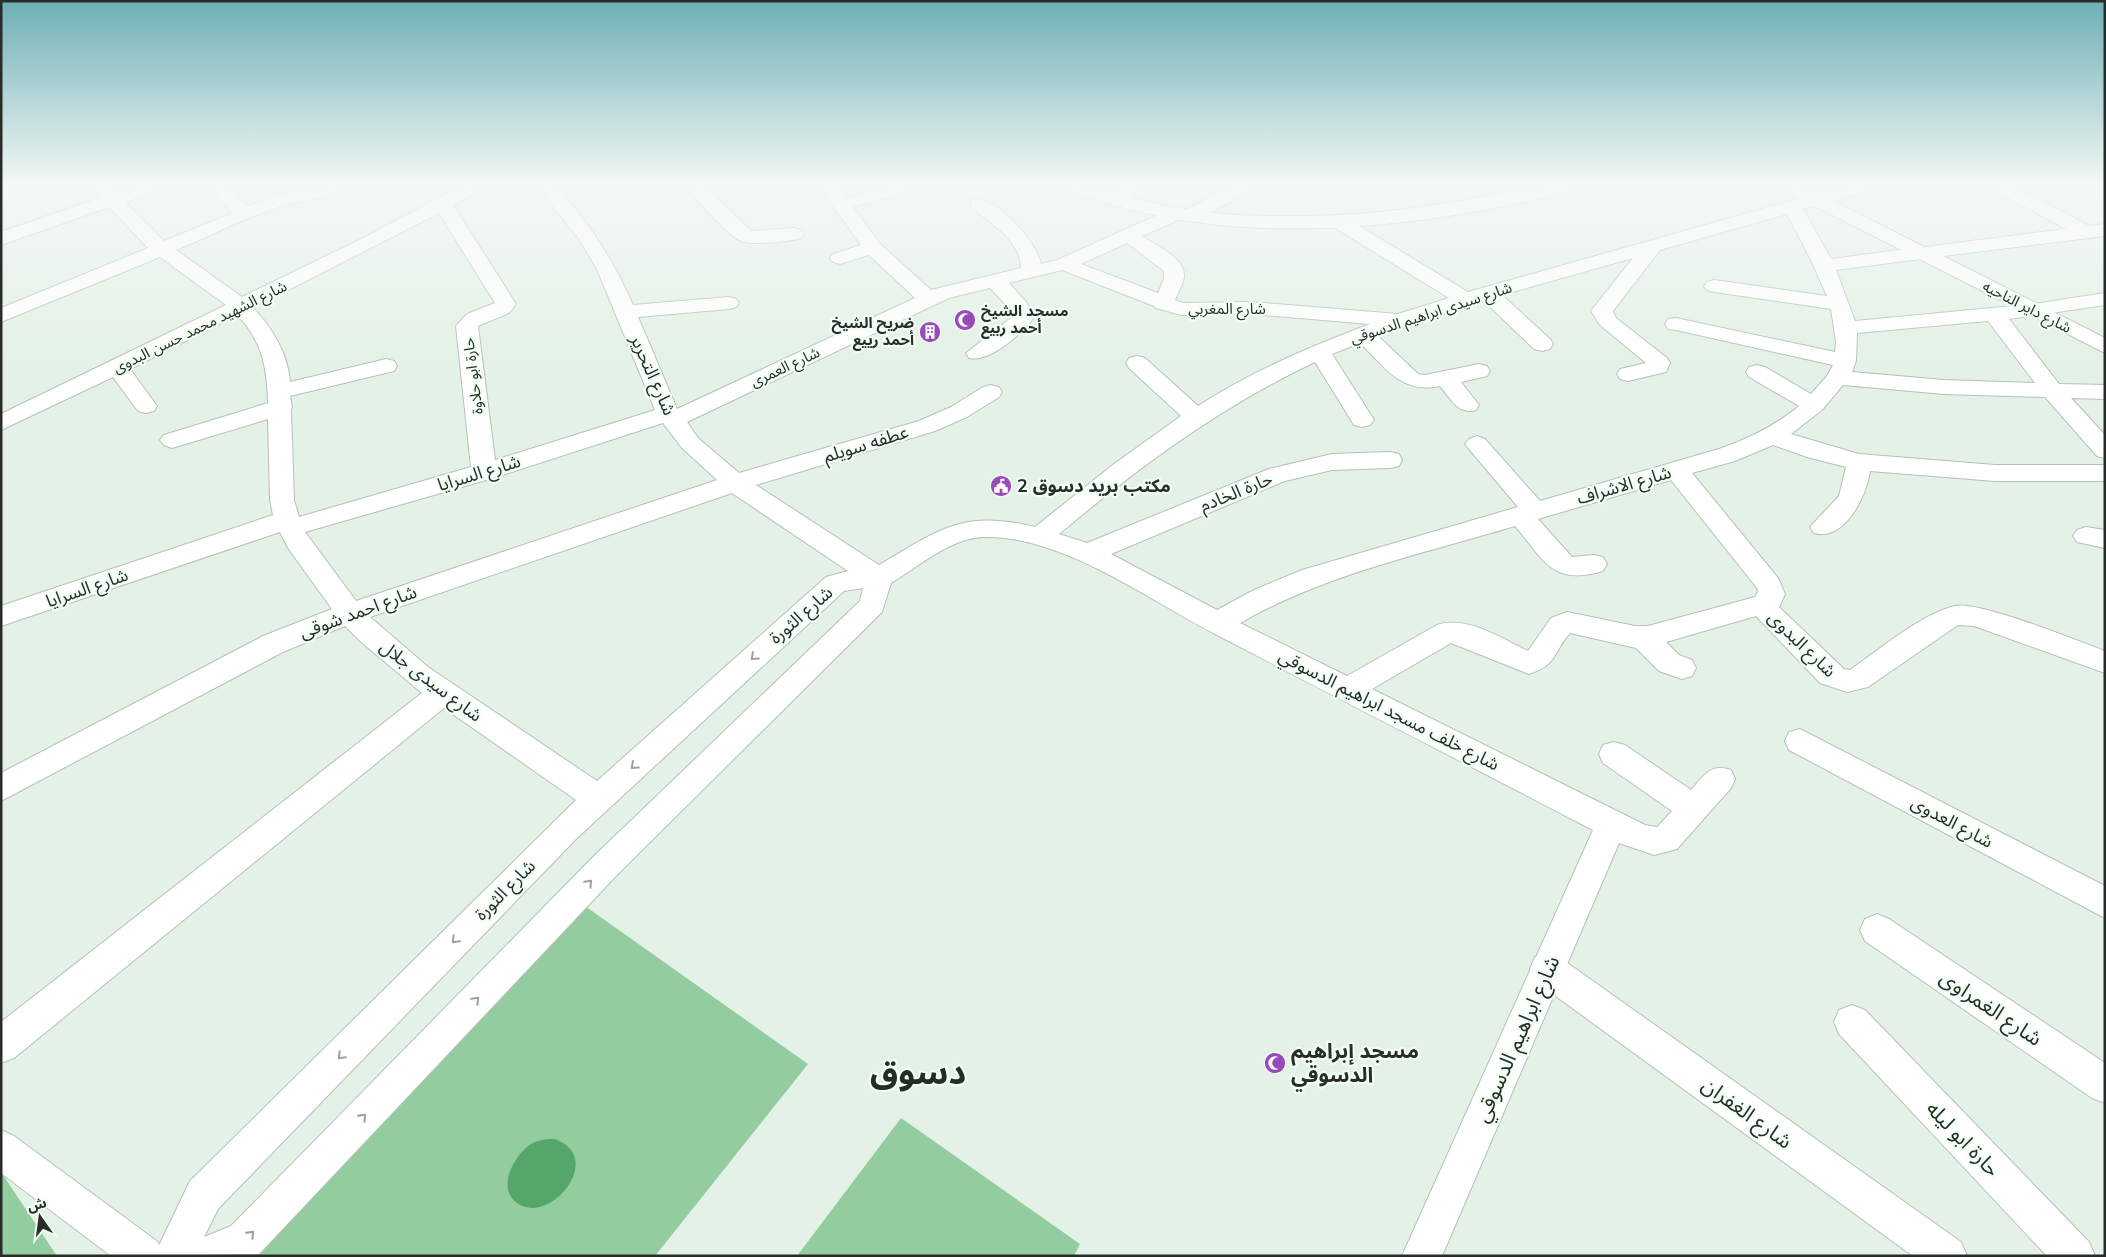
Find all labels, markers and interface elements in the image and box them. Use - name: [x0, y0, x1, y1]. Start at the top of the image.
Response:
- street label: شارع الشهيد محمد حسن البدوى: [110, 276, 291, 380]
- street label: شارع داير الناحيه: [1978, 276, 2075, 340]
- street label: شارع سيدى ابراهيم الدسوقي: [1348, 277, 1515, 351]
- street label: شارع المغربي: [1188, 299, 1266, 321]
- place label: مسجد الشيخ أحمد ربيع: [981, 301, 1069, 339]
- mosque icon: مسجد الشيخ أحمد ربيع: [953, 308, 977, 332]
- place label: ضريح الشيخ أحمد رييع: [832, 313, 914, 351]
- building icon: ضريح الشيخ أحمد رييع: [918, 320, 942, 344]
- street label: شارع التحرير: [622, 330, 681, 420]
- street label: حارة ابو حلاوة: [458, 336, 488, 416]
- street label: شارع العمرى: [747, 342, 824, 394]
- street label: عطفه سويلم: [821, 420, 912, 469]
- street label: شارع السرايا: [435, 449, 524, 499]
- street label: شارع الاشراف: [1574, 460, 1675, 512]
- street label: حارة الخادم: [1196, 467, 1277, 519]
- public building icon: مكتب بريد دسوق 2: [989, 474, 1013, 498]
- place label: مكتب بريد دسوق 2: [1017, 474, 1171, 498]
- street label: شارع السرايا: [43, 563, 132, 615]
- street label: شارع احمد شوقى: [296, 580, 421, 646]
- street label: شارع الثورة: [764, 581, 839, 651]
- street label: شارع البدوى: [1761, 605, 1841, 684]
- street label: شارع سيدى جلال: [374, 635, 487, 729]
- street label: شارع خلف مسجد ابراهيم الدسوقي: [1274, 644, 1504, 778]
- one-way arrow: [751, 651, 760, 660]
- one-way arrow: [630, 760, 639, 769]
- street label: شارع العدوى: [1906, 790, 1997, 855]
- street label: شارع الثورة: [469, 854, 542, 927]
- one-way arrow: [583, 880, 592, 889]
- one-way arrow: [452, 935, 461, 944]
- street label: شارع ابراهيم الدسوقي: [1468, 951, 1568, 1128]
- street label: شارع الغمراوى: [1934, 963, 2048, 1053]
- one-way arrow: [470, 997, 479, 1006]
- place label: مسجد إبراهيم الدسوقي: [1291, 1037, 1419, 1092]
- one-way arrow: [338, 1050, 347, 1059]
- district label: دسوق: [870, 1050, 966, 1096]
- mosque icon: مسجد إبراهيم الدسوقي: [1263, 1051, 1287, 1075]
- street label: شارع الغفران: [1696, 1071, 1798, 1156]
- street label: حارة ابو ليله: [1920, 1095, 2006, 1183]
- one-way arrow: [357, 1114, 366, 1123]
- north arrow: [15, 1192, 65, 1242]
- text: ش: [25, 1193, 49, 1216]
- one-way arrow: [245, 1231, 254, 1240]

